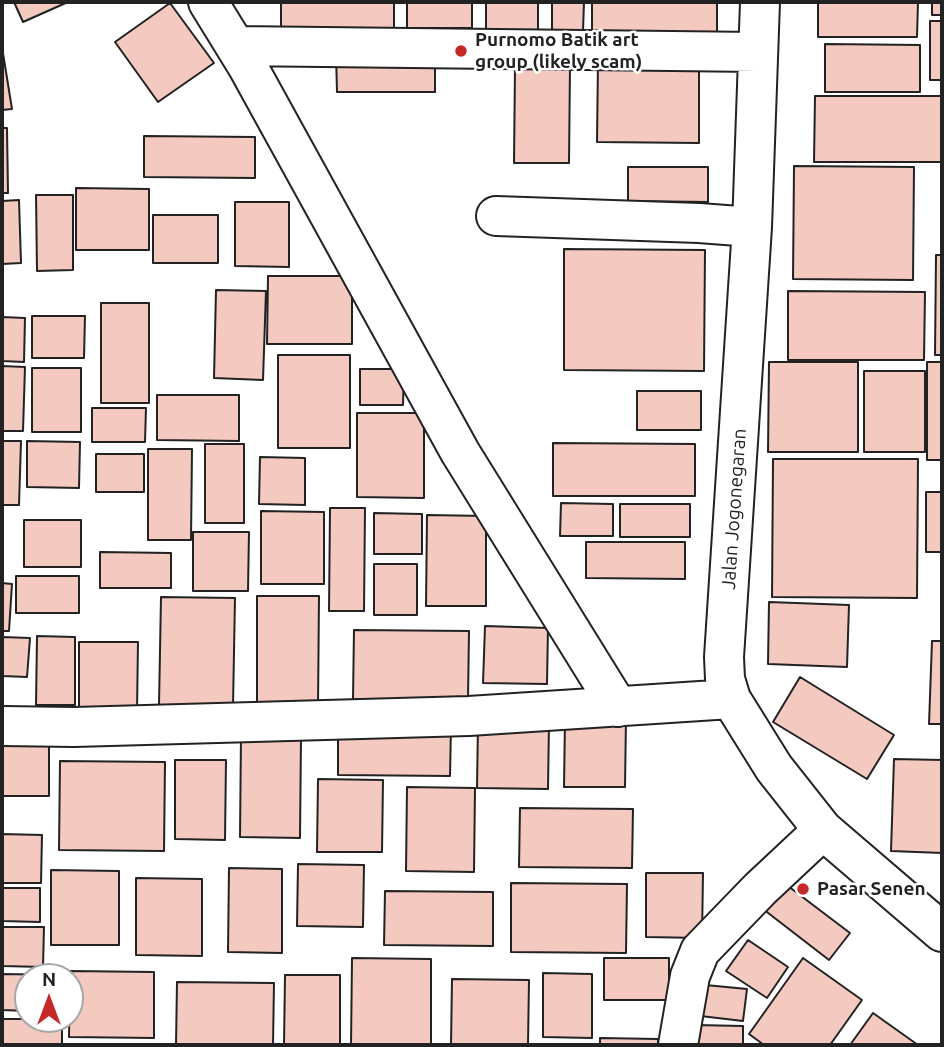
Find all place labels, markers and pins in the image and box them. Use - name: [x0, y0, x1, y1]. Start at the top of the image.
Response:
- place label: Purnomo Batik art group (likely scam): [475, 29, 642, 73]
- marker: Purnomo Batik art group (likely scam): [453, 43, 469, 59]
- place label: Pasar Senen: [817, 878, 926, 900]
- marker: Pasar Senen: [795, 881, 811, 897]

